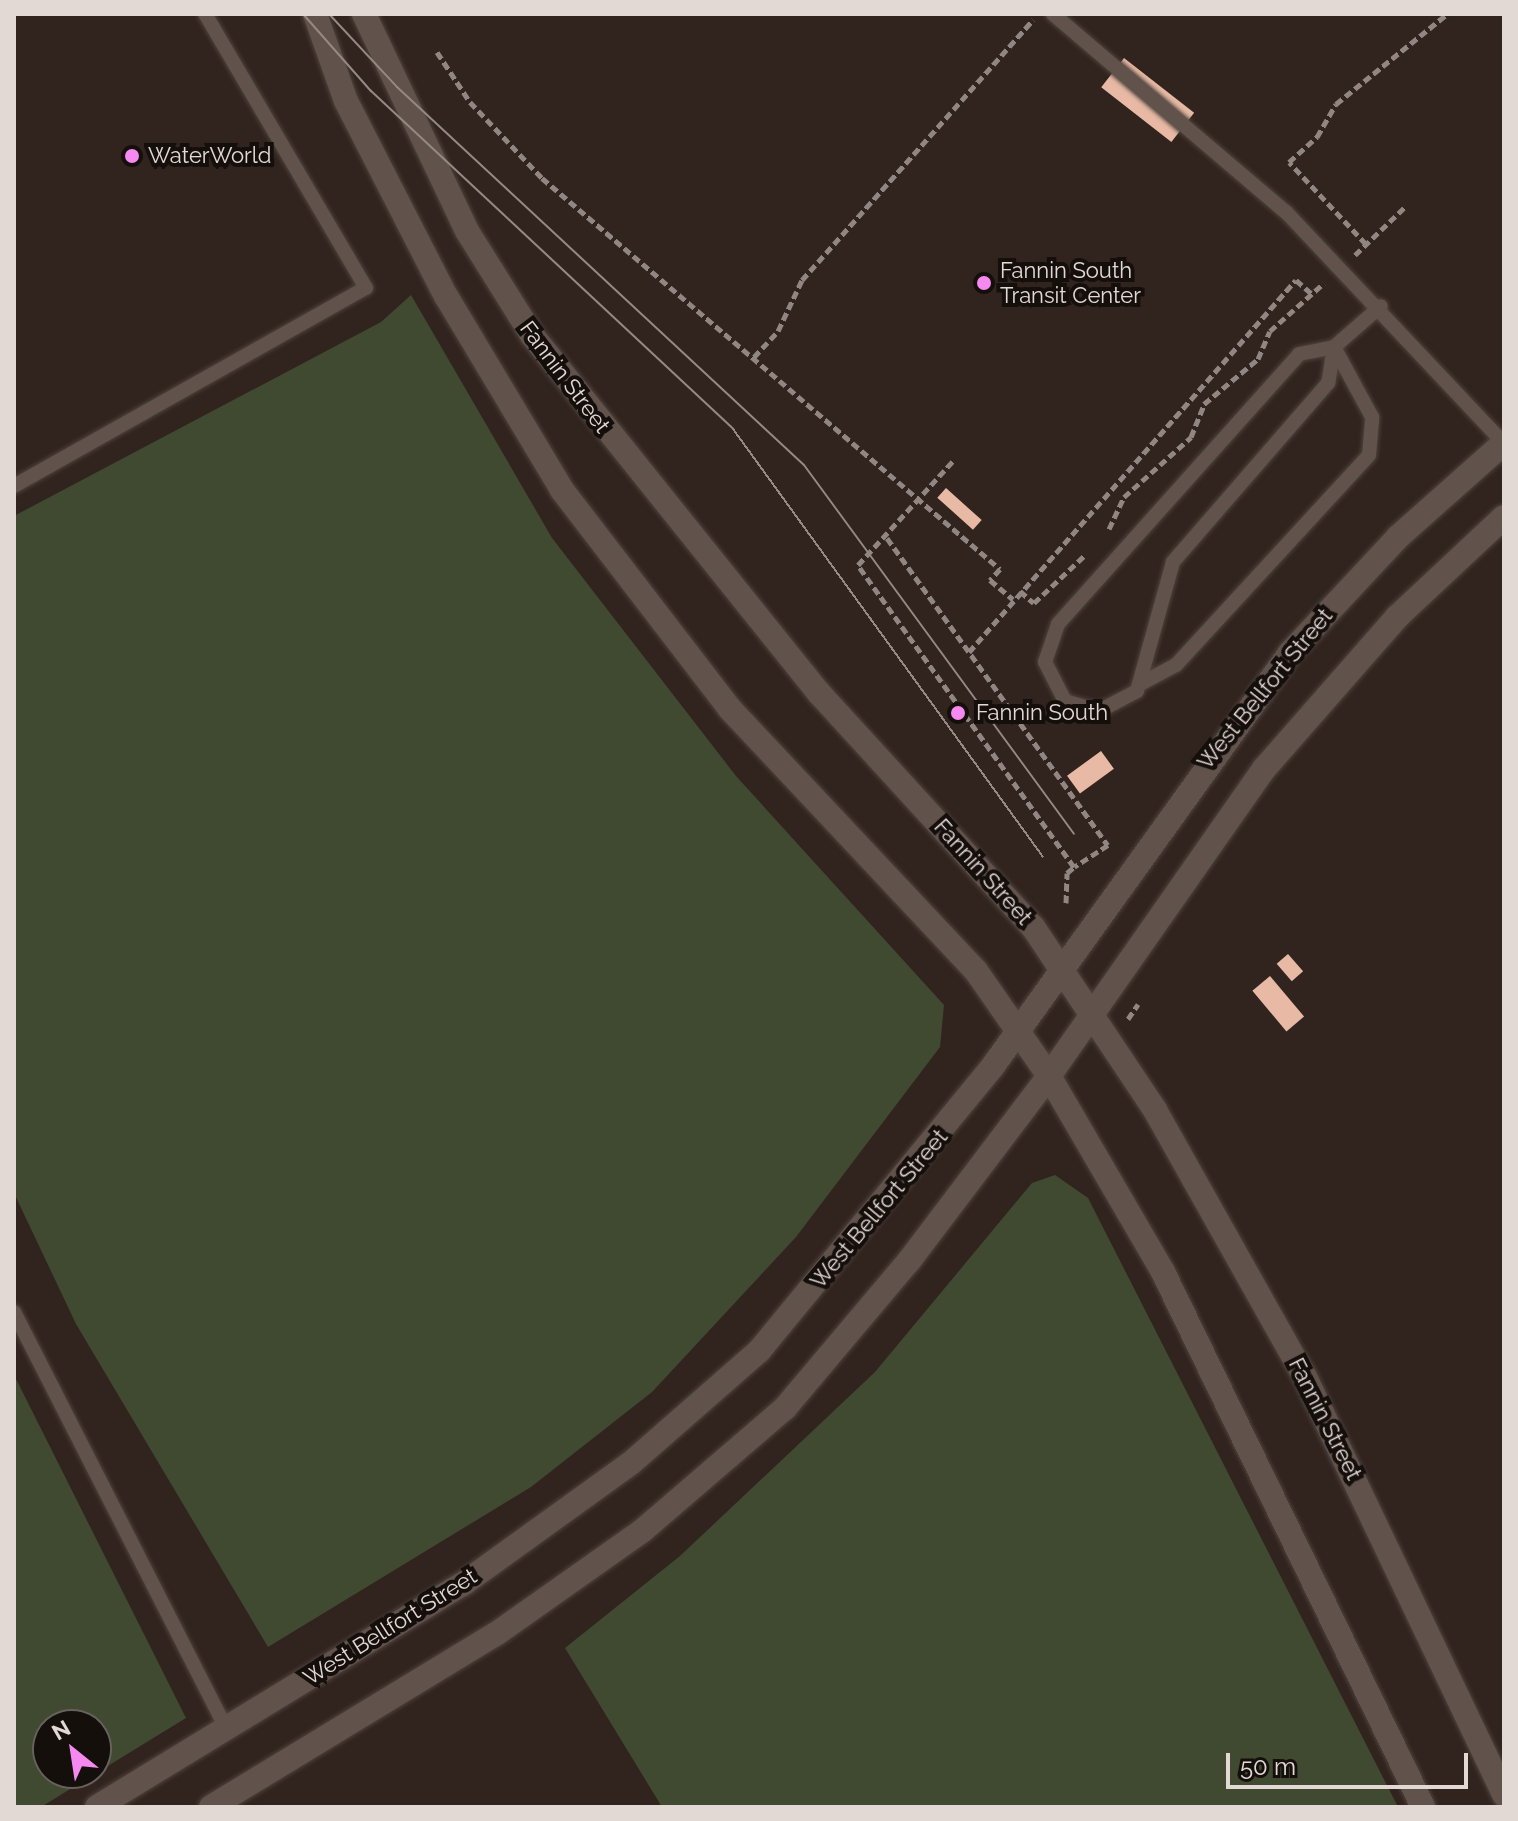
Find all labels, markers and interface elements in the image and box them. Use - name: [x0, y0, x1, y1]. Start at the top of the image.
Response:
- place label: WaterWorld: [148, 143, 271, 169]
- marker: WaterWorld: [123, 147, 141, 165]
- place label: Fannin South Transit Center: [1000, 257, 1141, 308]
- marker: Fannin South Transit Center: [975, 274, 993, 292]
- street label: Fannin Street: [514, 316, 616, 438]
- street label: West Bellfort Street: [1192, 603, 1338, 775]
- place label: Fannin South: [976, 700, 1108, 726]
- marker: Fannin South: [947, 702, 969, 724]
- street label: Fannin Street: [929, 814, 1037, 930]
- street label: West Bellfort Street: [805, 1124, 953, 1294]
- street label: Fannin Street: [1283, 1354, 1367, 1484]
- street label: West Bellfort Street: [299, 1563, 481, 1691]
- north arrow: [32, 1709, 112, 1789]
- text: N: [47, 1714, 75, 1745]
- scale bar: [1230, 1737, 1472, 1787]
- text: 50 m: [1240, 1752, 1296, 1781]

